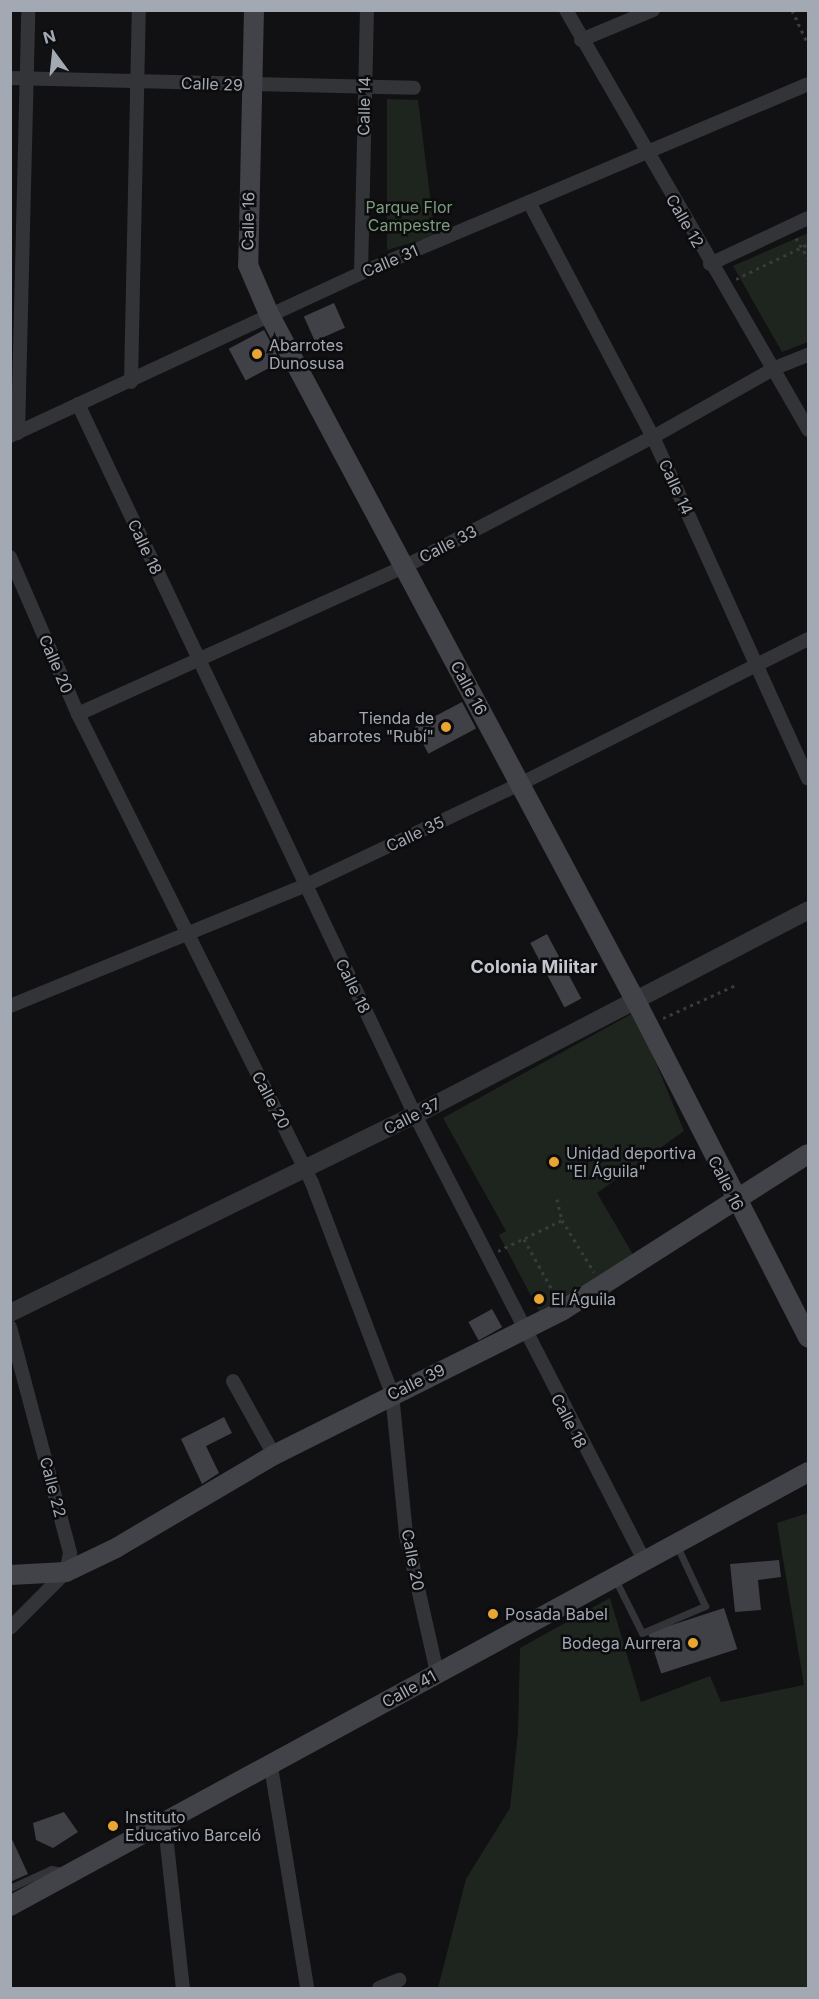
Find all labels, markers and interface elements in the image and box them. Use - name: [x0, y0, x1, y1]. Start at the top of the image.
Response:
- north arrow: [24, 24, 84, 84]
- text: N: [41, 25, 58, 48]
- street label: Calle 29: [181, 73, 243, 95]
- street label: Calle 14: [354, 76, 374, 136]
- street label: Calle 16: [238, 191, 258, 251]
- street label: Calle 12: [662, 191, 708, 251]
- park label: Parque Flor Campestre: [366, 197, 452, 235]
- street label: Calle 31: [359, 241, 421, 281]
- place label: Abarrotes Dunosusa: [269, 335, 344, 373]
- marker: Abarrotes Dunosusa: [250, 347, 264, 361]
- street label: Calle 14: [655, 456, 697, 518]
- street label: Calle 18: [124, 516, 166, 578]
- street label: Calle 33: [416, 521, 480, 567]
- street label: Calle 20: [35, 632, 77, 696]
- street label: Calle 16: [447, 658, 491, 718]
- place label: Tienda de abarrotes "Rubí": [309, 708, 434, 746]
- marker: Tienda de abarrotes "Rubí": [439, 720, 453, 734]
- street label: Calle 35: [383, 812, 447, 856]
- street label: Calle 18: [332, 955, 374, 1017]
- district label: Colonia Militar: [471, 956, 597, 978]
- street label: Calle 20: [248, 1068, 294, 1132]
- street label: Calle 37: [380, 1094, 444, 1138]
- place label: Unidad deportiva "El Águila": [566, 1143, 696, 1181]
- street label: Calle 16: [704, 1152, 748, 1214]
- marker: Unidad deportiva "El Águila": [547, 1155, 561, 1169]
- place label: El Águila: [551, 1289, 616, 1309]
- marker: El Águila: [532, 1292, 546, 1306]
- street label: Calle 39: [384, 1360, 448, 1404]
- street label: Calle 18: [547, 1391, 591, 1451]
- street label: Calle 22: [36, 1455, 70, 1519]
- street label: Calle 20: [398, 1528, 428, 1592]
- place label: Posada Babel: [505, 1604, 608, 1624]
- marker: Posada Babel: [486, 1607, 500, 1621]
- place label: Bodega Aurrera: [562, 1633, 681, 1653]
- marker: Bodega Aurrera: [686, 1636, 700, 1650]
- street label: Calle 41: [379, 1666, 439, 1712]
- place label: Instituto Educativo Barceló: [125, 1807, 261, 1845]
- marker: Instituto Educativo Barceló: [106, 1819, 120, 1833]

